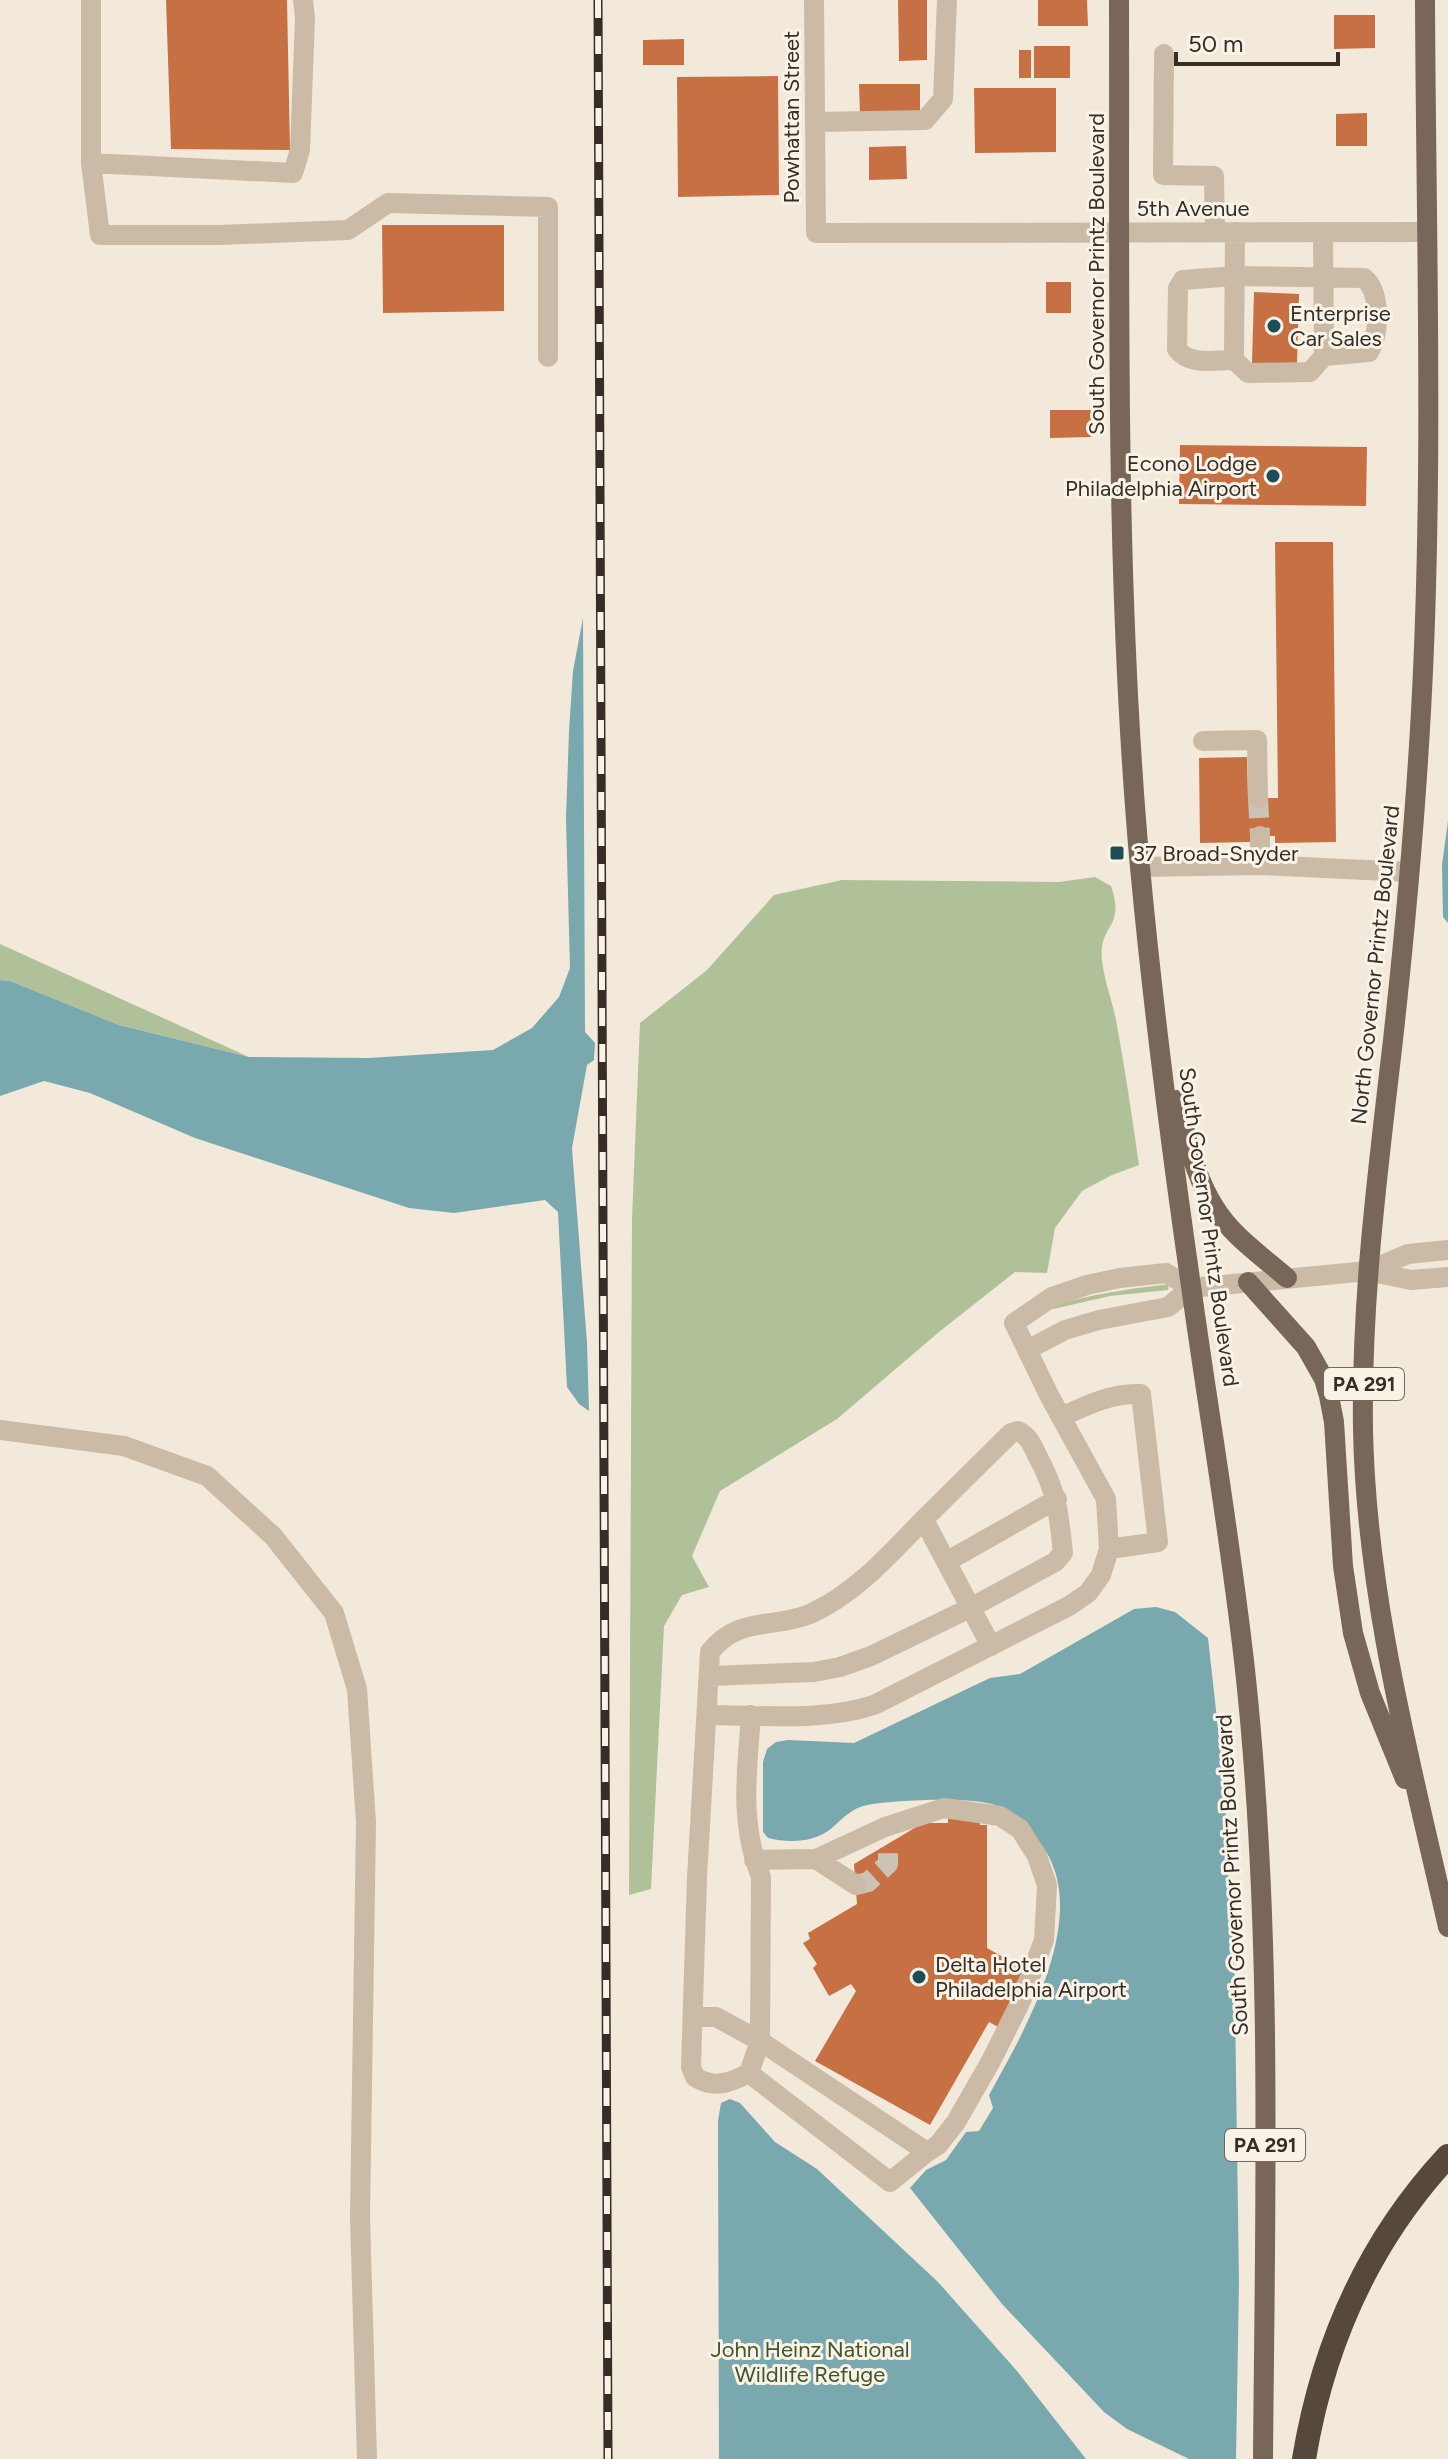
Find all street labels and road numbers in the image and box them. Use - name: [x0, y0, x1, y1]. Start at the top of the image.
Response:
- street label: Powhattan Street: [778, 31, 805, 203]
- street label: South Governor Printz Boulevard: [1083, 113, 1110, 435]
- street label: 5th Avenue: [1136, 195, 1250, 222]
- street label: North Governor Printz Boulevard: [1345, 804, 1405, 1126]
- street label: South Governor Printz Boulevard: [1173, 1066, 1245, 1388]
- road number: PA 291: [1324, 1368, 1404, 1400]
- street label: South Governor Printz Boulevard: [1210, 1713, 1254, 2037]
- road number: PA 291: [1225, 2129, 1305, 2161]

